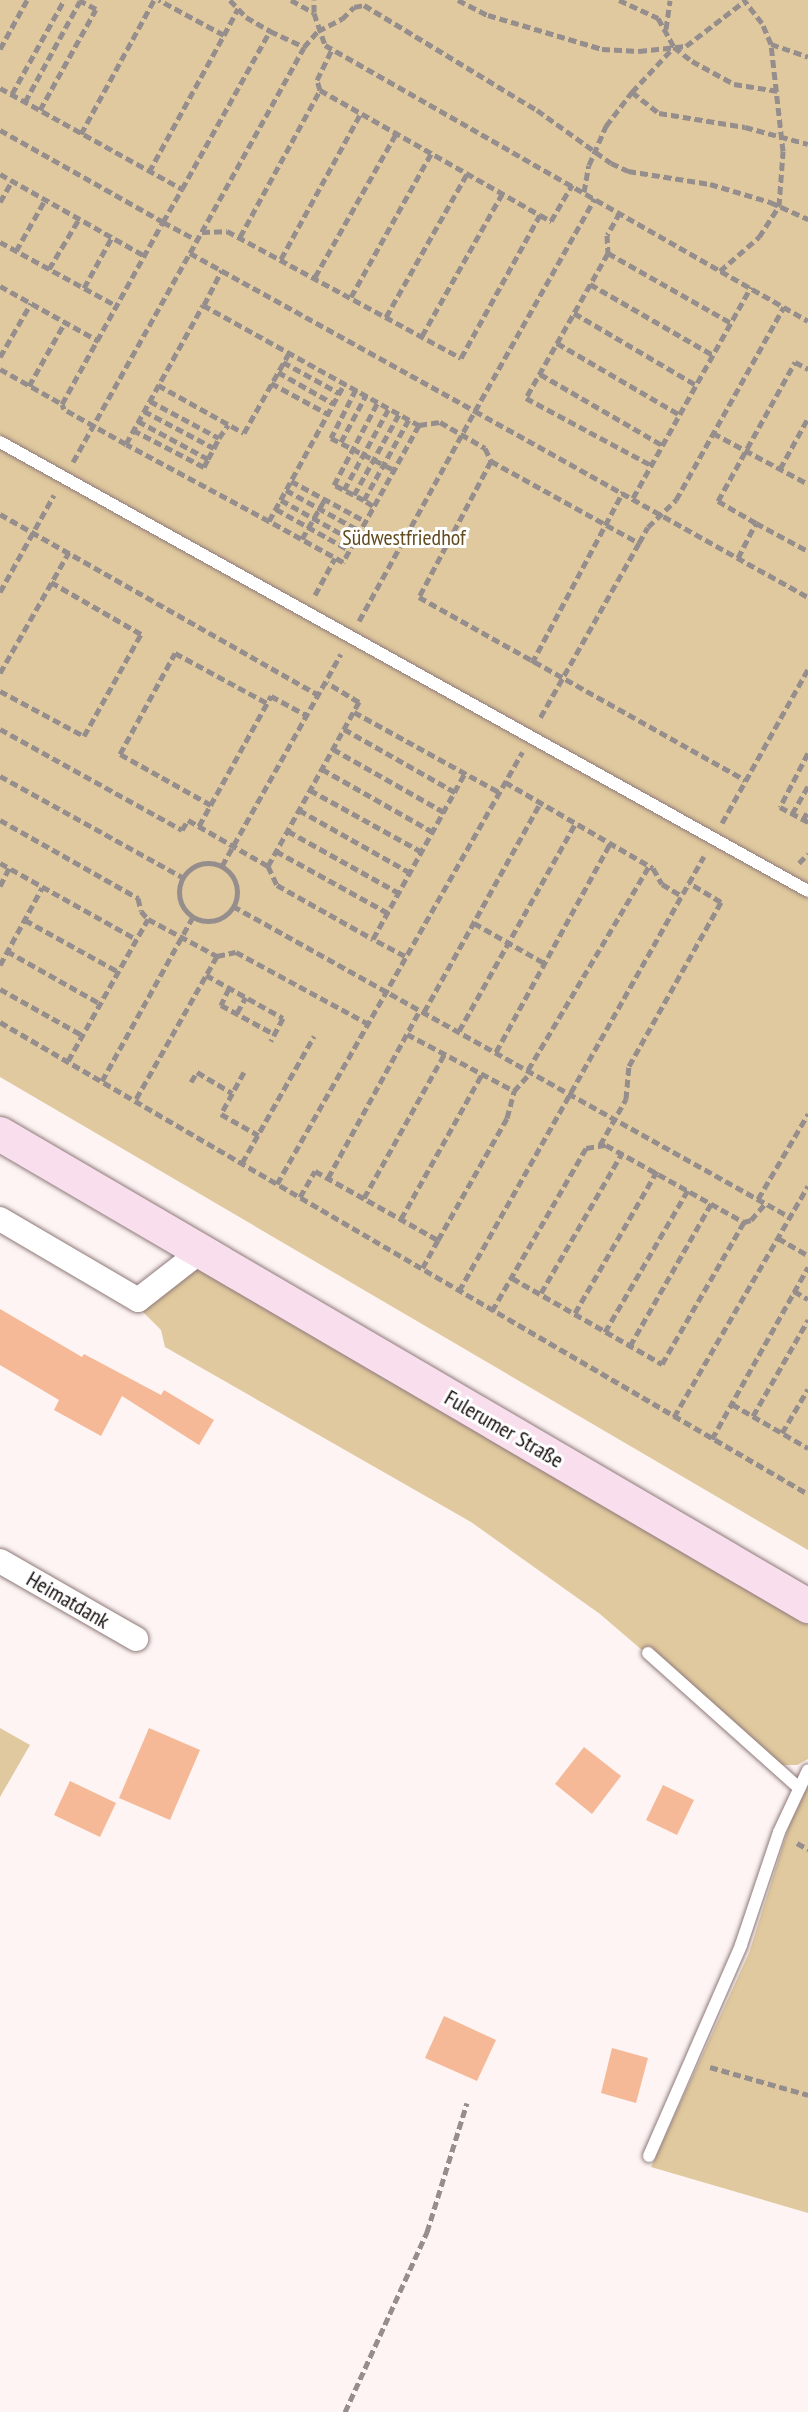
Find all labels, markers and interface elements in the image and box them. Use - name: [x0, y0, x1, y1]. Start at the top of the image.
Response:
- park label: Südwestfriedhof: [342, 525, 466, 551]
- street label: Fulerumer Straße: [440, 1384, 568, 1474]
- street label: Heimatdank: [22, 1566, 114, 1634]

